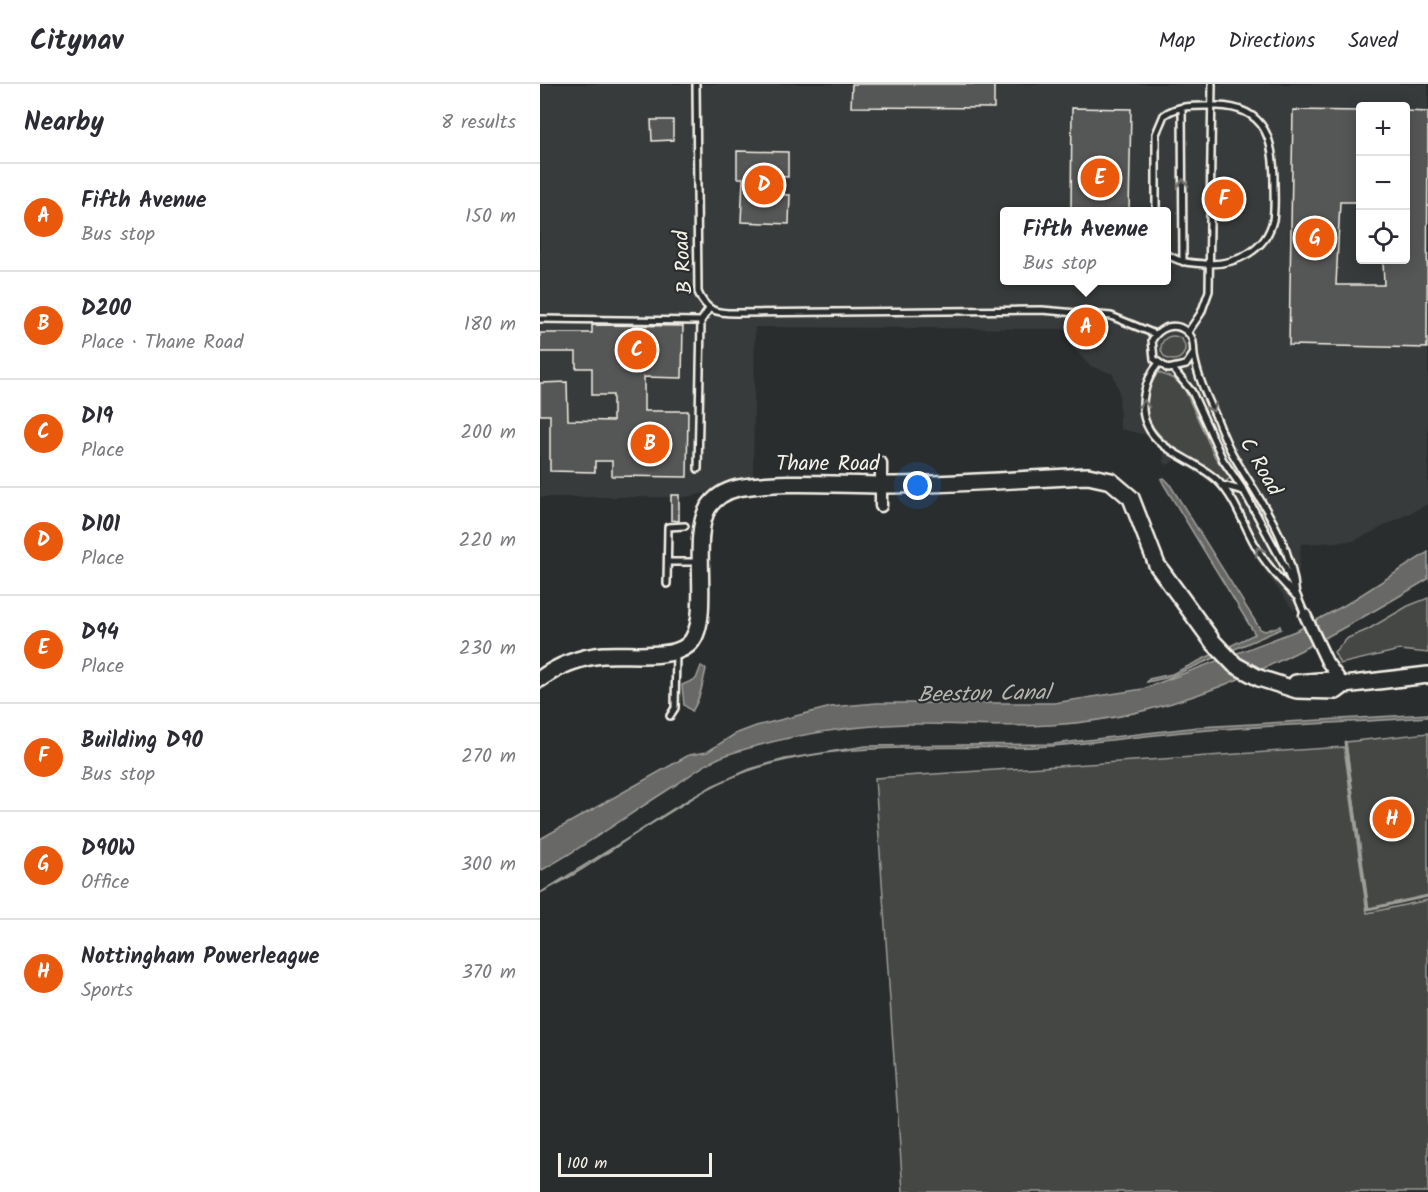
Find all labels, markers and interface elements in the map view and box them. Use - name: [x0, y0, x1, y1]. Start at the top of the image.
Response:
- text: Citynav: [30, 19, 123, 64]
- text: Map: [1159, 25, 1195, 58]
- text: Directions: [1228, 25, 1315, 58]
- text: Saved: [1348, 25, 1398, 58]
- text: Nearby: [24, 102, 104, 144]
- map controls: [1356, 102, 1410, 264]
- button: +: [1356, 102, 1410, 156]
- text: 8 results: [441, 107, 516, 139]
- pin: E: [1080, 156, 1120, 200]
- button: −: [1356, 156, 1410, 210]
- pin: D: [744, 162, 784, 208]
- pin: F: [1204, 176, 1244, 222]
- one-way arrow: [1177, 178, 1189, 187]
- text: Fifth Avenue: [81, 184, 207, 219]
- text: A: [37, 201, 50, 233]
- text: 150 m: [465, 201, 516, 233]
- popup: [1000, 207, 1171, 285]
- button: locate: [1356, 210, 1410, 264]
- text: Fifth Avenue: [1023, 213, 1148, 248]
- pin: G: [1296, 216, 1334, 260]
- text: Bus stop: [81, 219, 155, 251]
- street label: B Road: [665, 228, 703, 295]
- text: Bus stop: [1023, 248, 1097, 280]
- text: D200: [81, 292, 131, 327]
- pin: A: [1066, 304, 1106, 350]
- text: B: [37, 309, 50, 341]
- text: 180 m: [464, 309, 516, 341]
- text: Place · Thane Road: [81, 327, 243, 359]
- pin: C: [618, 328, 656, 372]
- one-way arrow: [1137, 399, 1150, 408]
- text: D19: [81, 400, 113, 435]
- one-way arrow: [1204, 402, 1216, 413]
- text: C: [37, 417, 50, 449]
- text: 200 m: [460, 417, 516, 449]
- pin: B: [630, 422, 670, 466]
- street label: C Road: [1230, 431, 1290, 503]
- text: Place: [81, 435, 124, 467]
- street label: Thane Road: [776, 448, 880, 481]
- your location: [903, 471, 932, 500]
- text: D101: [81, 508, 120, 543]
- text: D: [37, 525, 50, 557]
- text: 220 m: [459, 525, 516, 557]
- text: Place: [81, 543, 124, 575]
- one-way arrow: [1255, 547, 1267, 557]
- text: D94: [81, 616, 119, 651]
- text: E: [38, 633, 49, 665]
- text: 230 m: [459, 633, 516, 665]
- text: Place: [81, 651, 124, 683]
- water label: Beeston Canal: [917, 676, 1055, 714]
- text: Building D90: [81, 724, 203, 759]
- text: F: [38, 741, 49, 773]
- text: 270 m: [461, 741, 516, 773]
- text: Bus stop: [81, 759, 155, 791]
- pin: H: [1372, 796, 1412, 842]
- text: D90W: [81, 832, 135, 867]
- text: G: [38, 849, 49, 881]
- text: 300 m: [461, 849, 516, 881]
- text: Office: [81, 867, 129, 899]
- text: Nottingham Powerleague: [81, 940, 320, 975]
- text: H: [37, 957, 50, 989]
- text: 370 m: [461, 957, 516, 989]
- text: Sports: [81, 975, 133, 1007]
- scale bar: [558, 1150, 712, 1178]
- text: 100 m: [567, 1151, 607, 1176]

